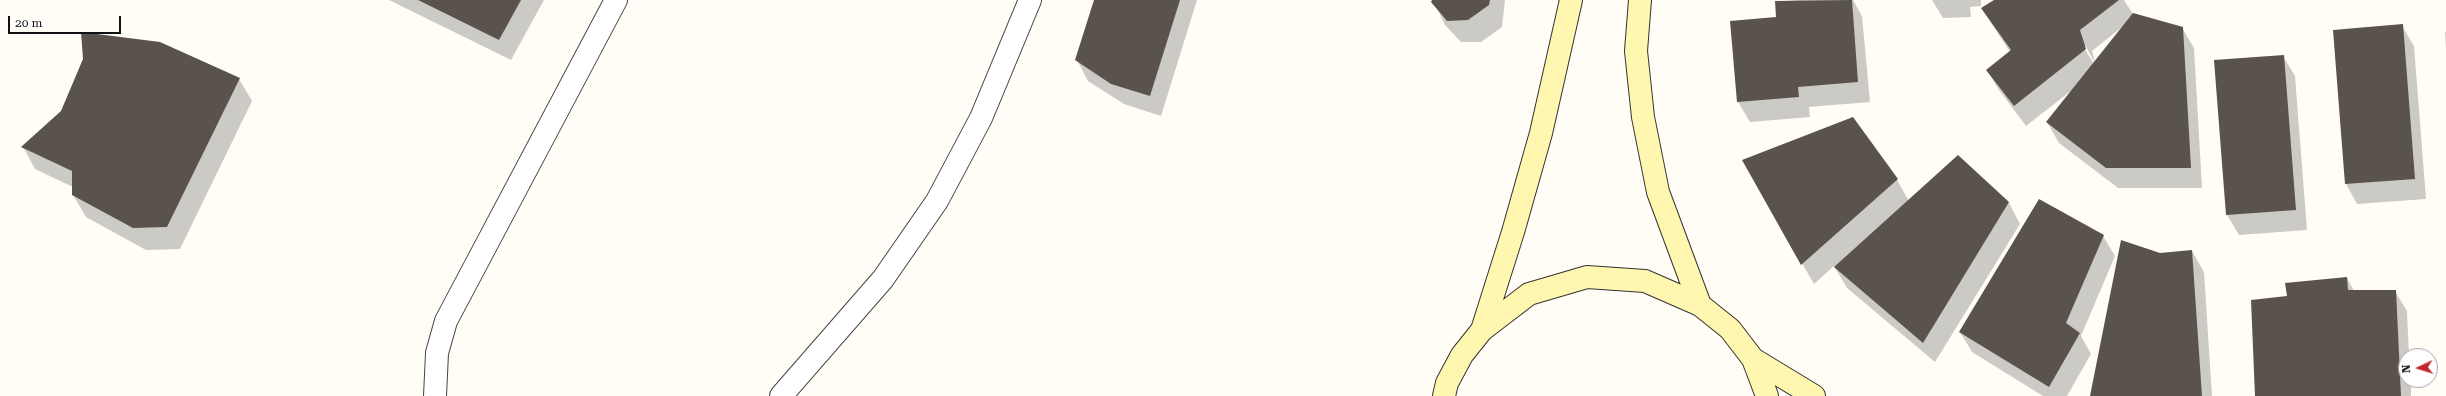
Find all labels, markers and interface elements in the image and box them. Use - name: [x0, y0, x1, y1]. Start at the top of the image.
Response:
- scale bar: [10, 8, 123, 34]
- text: 20 m: [15, 16, 42, 30]
- north arrow: [2398, 348, 2438, 388]
- text: N: [2400, 364, 2413, 373]

